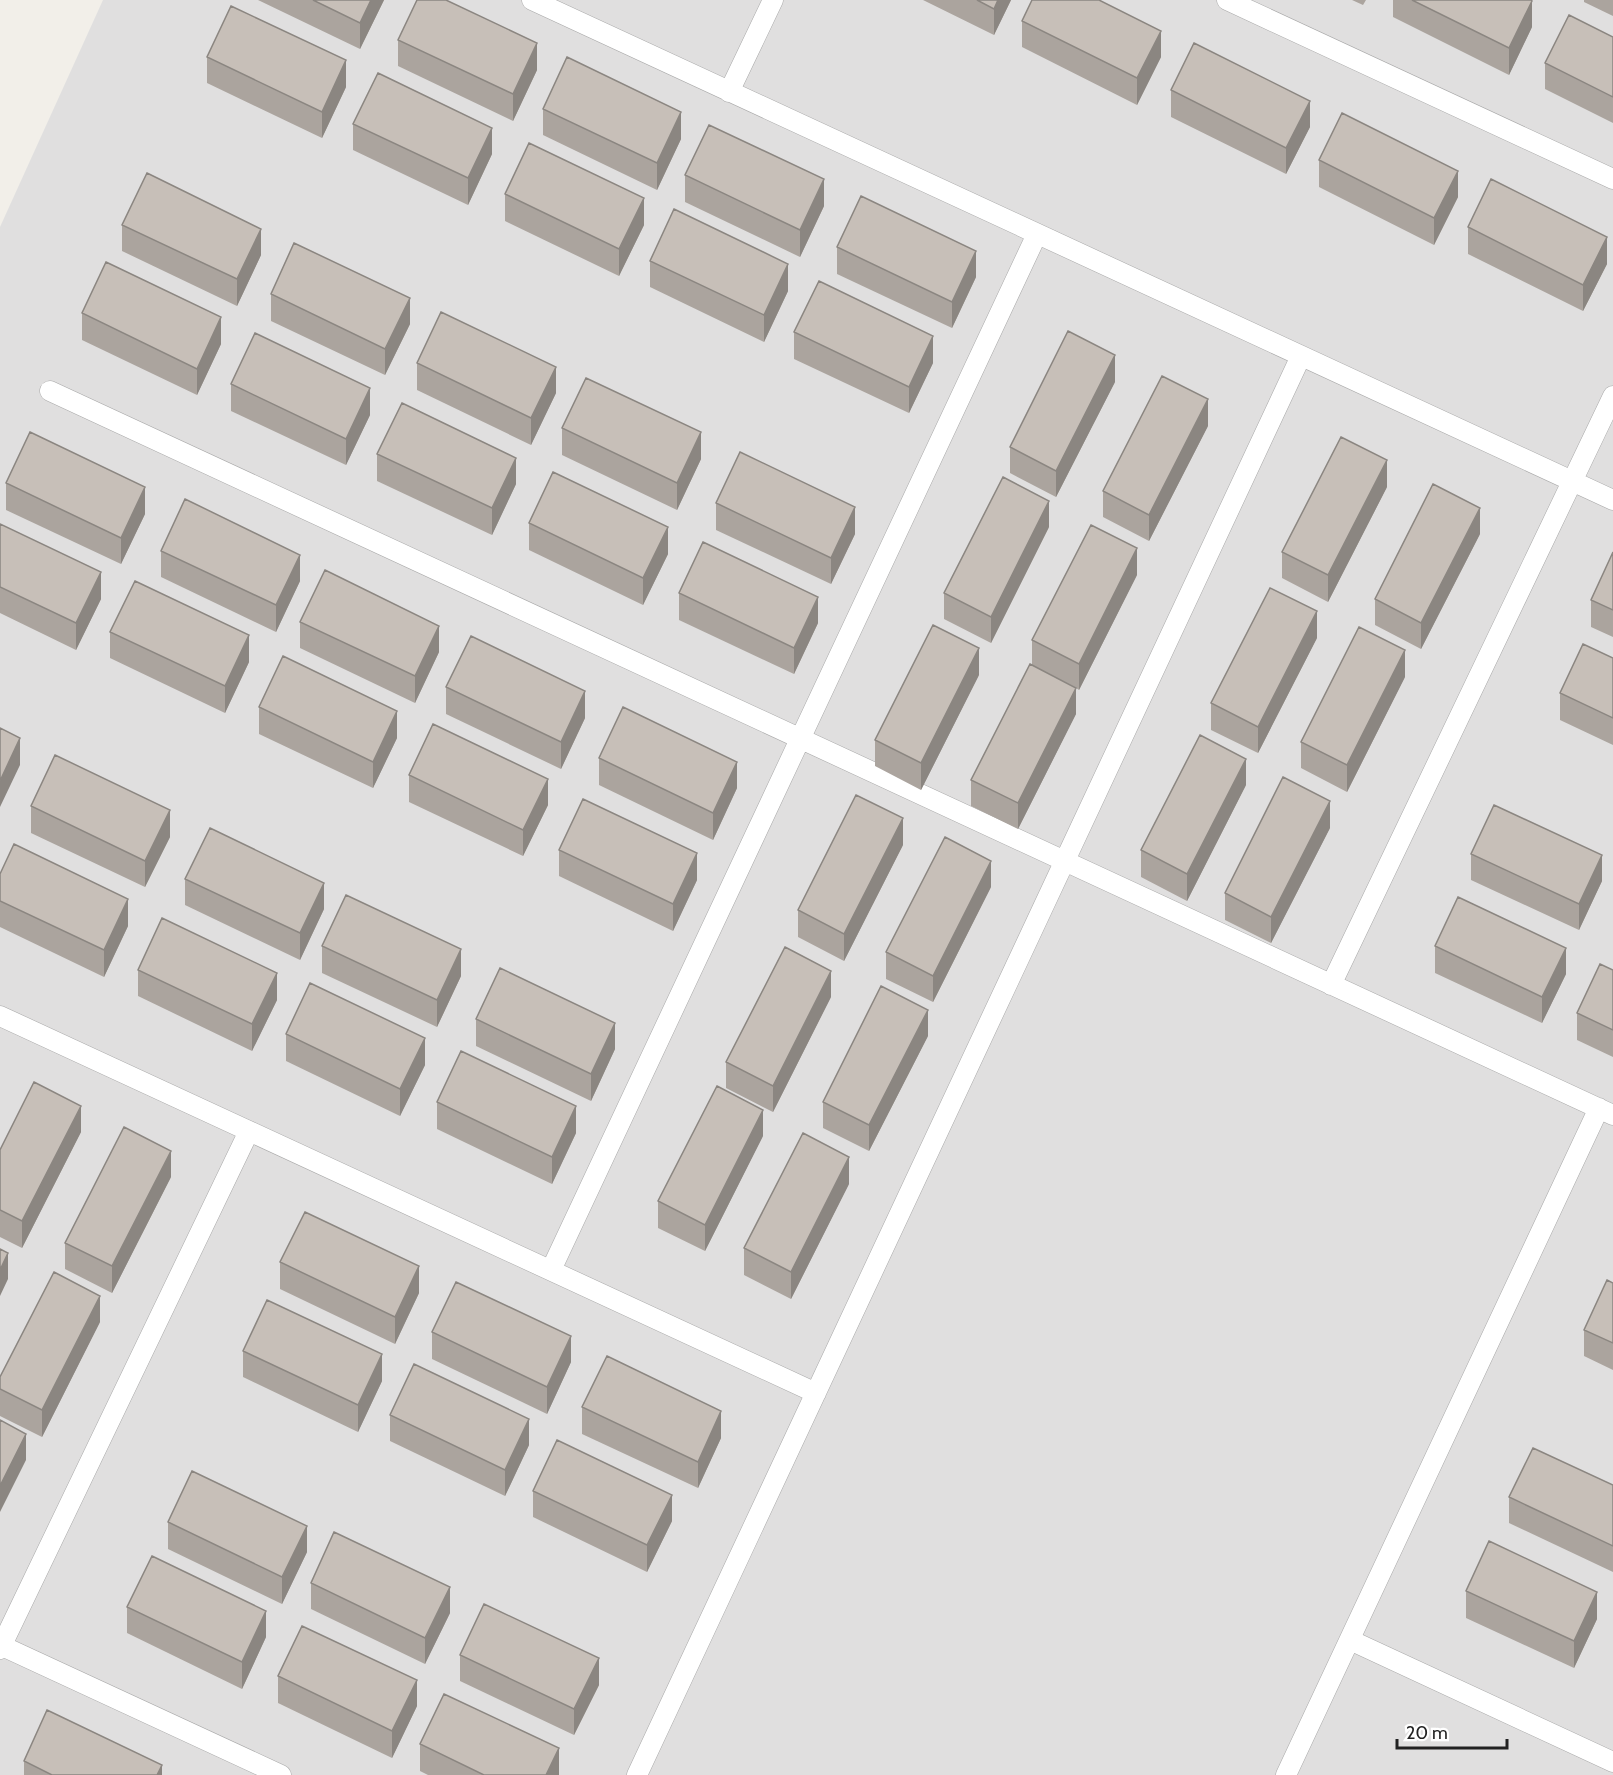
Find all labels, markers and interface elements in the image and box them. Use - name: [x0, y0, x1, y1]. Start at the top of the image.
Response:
- scale bar: [1397, 1712, 1506, 1750]
- text: 20 m: [1406, 1722, 1448, 1744]

